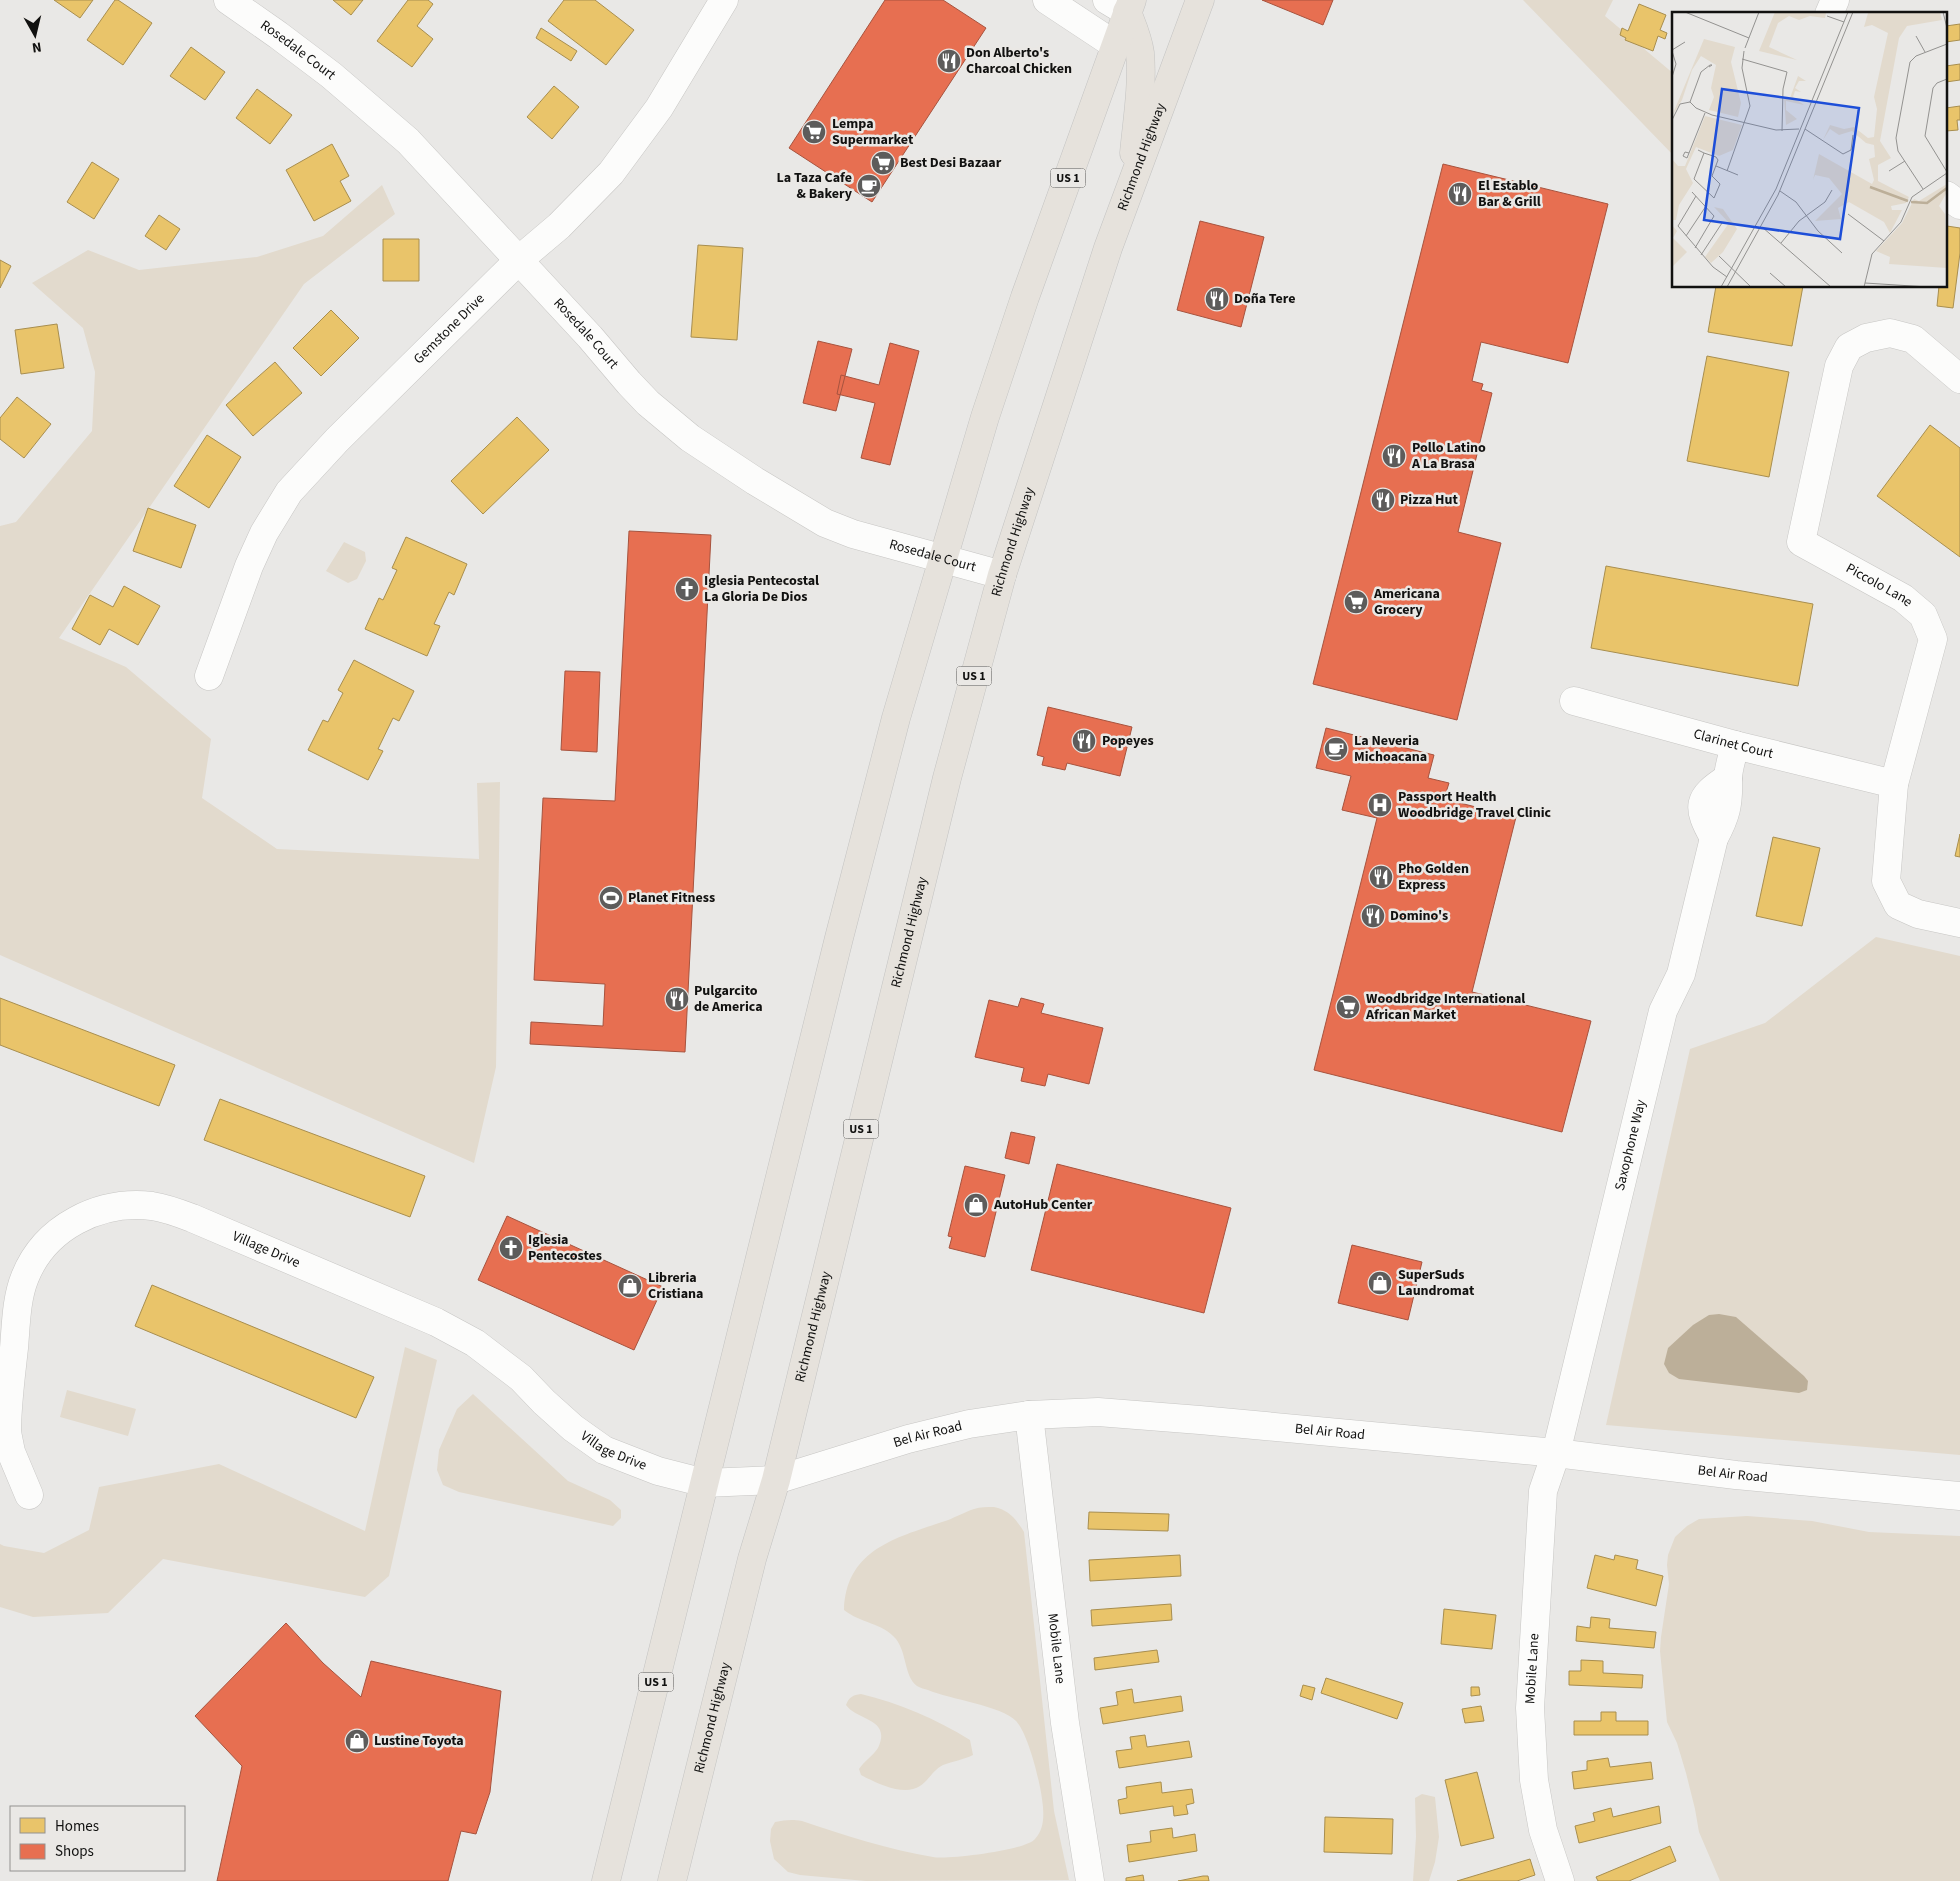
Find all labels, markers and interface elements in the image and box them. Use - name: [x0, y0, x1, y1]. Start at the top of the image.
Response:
- north arrow: [10, 10, 60, 60]
- inset map: [1672, 12, 1948, 288]
- street label: Rosedale Court: [256, 16, 340, 85]
- text: N: [31, 36, 43, 57]
- place label: Don Alberto's Charcoal Chicken: [966, 43, 1072, 79]
- restaurant icon: Don Alberto's Charcoal Chicken: [936, 48, 962, 74]
- street label: Richmond Highway: [1113, 100, 1171, 214]
- place label: Lempa Supermarket: [832, 114, 914, 150]
- supermarket icon: Lempa Supermarket: [801, 119, 827, 145]
- supermarket icon: Best Desi Bazaar: [870, 150, 896, 176]
- place label: Best Desi Bazaar: [900, 153, 1002, 173]
- place label: La Taza Cafe & Bakery: [776, 168, 853, 204]
- road number: US 1: [1050, 168, 1086, 188]
- cafe icon: La Taza Cafe & Bakery: [856, 173, 882, 199]
- place label: El Establo Bar & Grill: [1478, 176, 1541, 212]
- restaurant icon: El Establo Bar & Grill: [1447, 181, 1473, 207]
- restaurant icon: Doña Tere: [1204, 286, 1230, 312]
- street label: Gemstone Drive: [409, 289, 489, 369]
- place label: Doña Tere: [1234, 289, 1296, 309]
- street label: Rosedale Court: [549, 294, 623, 374]
- place label: Pollo Latino A La Brasa: [1411, 438, 1486, 474]
- restaurant icon: Pollo Latino A La Brasa: [1381, 443, 1407, 469]
- street label: Richmond Highway: [987, 484, 1040, 599]
- restaurant icon: Pizza Hut: [1370, 487, 1396, 513]
- place label: Pizza Hut: [1400, 490, 1458, 510]
- street label: Rosedale Court: [887, 534, 978, 577]
- street label: Piccolo Lane: [1842, 558, 1917, 612]
- place label: Iglesia Pentecostal La Gloria De Dios: [704, 571, 819, 607]
- church icon: Iglesia Pentecostal La Gloria De Dios: [674, 576, 700, 602]
- place label: Americana Grocery: [1373, 584, 1440, 620]
- supermarket icon: Americana Grocery: [1343, 589, 1369, 615]
- road number: US 1: [956, 666, 992, 686]
- street label: Clarinet Court: [1691, 724, 1776, 764]
- restaurant icon: Popeyes: [1071, 728, 1097, 754]
- place label: Popeyes: [1102, 731, 1154, 751]
- place label: La Neveria Michoacana: [1354, 731, 1427, 767]
- cafe icon: La Neveria Michoacana: [1323, 736, 1349, 762]
- place label: Passport Health Woodbridge Travel Clinic: [1398, 787, 1552, 823]
- hospital icon: Passport Health Woodbridge Travel Clinic: [1367, 792, 1393, 818]
- place label: Pho Golden Express: [1398, 859, 1469, 895]
- restaurant icon: Pho Golden Express: [1368, 864, 1394, 890]
- street label: Richmond Highway: [886, 874, 933, 990]
- sports icon: Planet Fitness: [598, 885, 624, 911]
- place label: Planet Fitness: [628, 888, 715, 908]
- restaurant icon: Domino's: [1360, 903, 1386, 929]
- place label: Domino's: [1390, 906, 1448, 926]
- place label: Pulgarcito de America: [694, 981, 763, 1017]
- restaurant icon: Pulgarcito de America: [664, 986, 690, 1012]
- place label: Woodbridge International African Market: [1365, 989, 1525, 1025]
- supermarket icon: Woodbridge International African Market: [1335, 994, 1361, 1020]
- street label: Saxophone Way: [1610, 1097, 1651, 1193]
- road number: US 1: [844, 1120, 878, 1138]
- shop icon: AutoHub Center: [963, 1192, 989, 1218]
- place label: AutoHub Center: [993, 1195, 1093, 1215]
- street label: Village Drive: [229, 1226, 303, 1273]
- place label: Iglesia Pentecostes: [528, 1230, 602, 1266]
- church icon: Iglesia Pentecostes: [498, 1235, 524, 1261]
- place label: SuperSuds Laundromat: [1398, 1265, 1475, 1301]
- place label: Libreria Cristiana: [648, 1268, 704, 1304]
- street label: Richmond Highway: [790, 1269, 837, 1384]
- shop icon: SuperSuds Laundromat: [1367, 1270, 1393, 1296]
- shop icon: Libreria Cristiana: [617, 1273, 643, 1299]
- street label: Bel Air Road: [891, 1416, 964, 1453]
- street label: Bel Air Road: [1294, 1419, 1366, 1445]
- street label: Village Drive: [576, 1426, 650, 1476]
- street label: Bel Air Road: [1696, 1460, 1769, 1488]
- street label: Mobile Lane: [1042, 1612, 1070, 1685]
- street label: Mobile Lane: [1520, 1633, 1544, 1705]
- street label: Richmond Highway: [689, 1660, 736, 1776]
- road number: US 1: [638, 1672, 674, 1691]
- shop icon: Lustine Toyota: [344, 1728, 370, 1754]
- place label: Lustine Toyota: [374, 1731, 464, 1751]
- legend: [10, 1806, 185, 1871]
- text: Homes: [55, 1816, 99, 1837]
- text: Shops: [55, 1841, 94, 1862]

